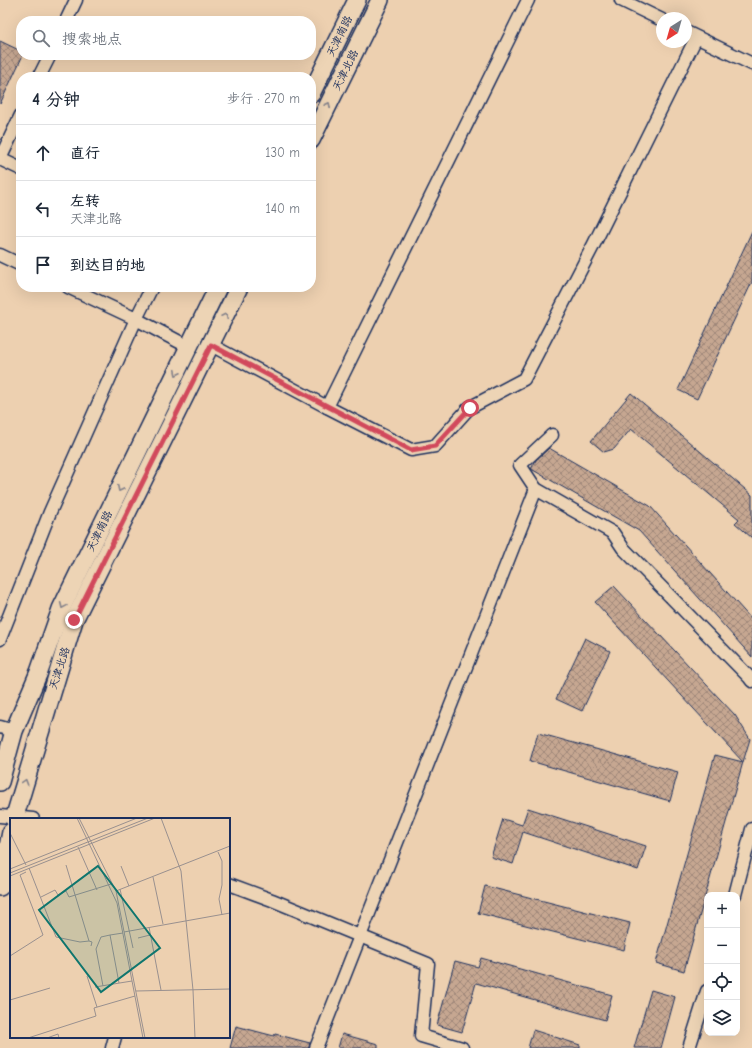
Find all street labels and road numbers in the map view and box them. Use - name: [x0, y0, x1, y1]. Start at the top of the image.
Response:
- street label: 天津南路: [324, 14, 355, 59]
- street label: 天津北路: [330, 48, 361, 93]
- street label: 天津南路: [84, 509, 115, 554]
- street label: 天津北路: [46, 645, 72, 691]

